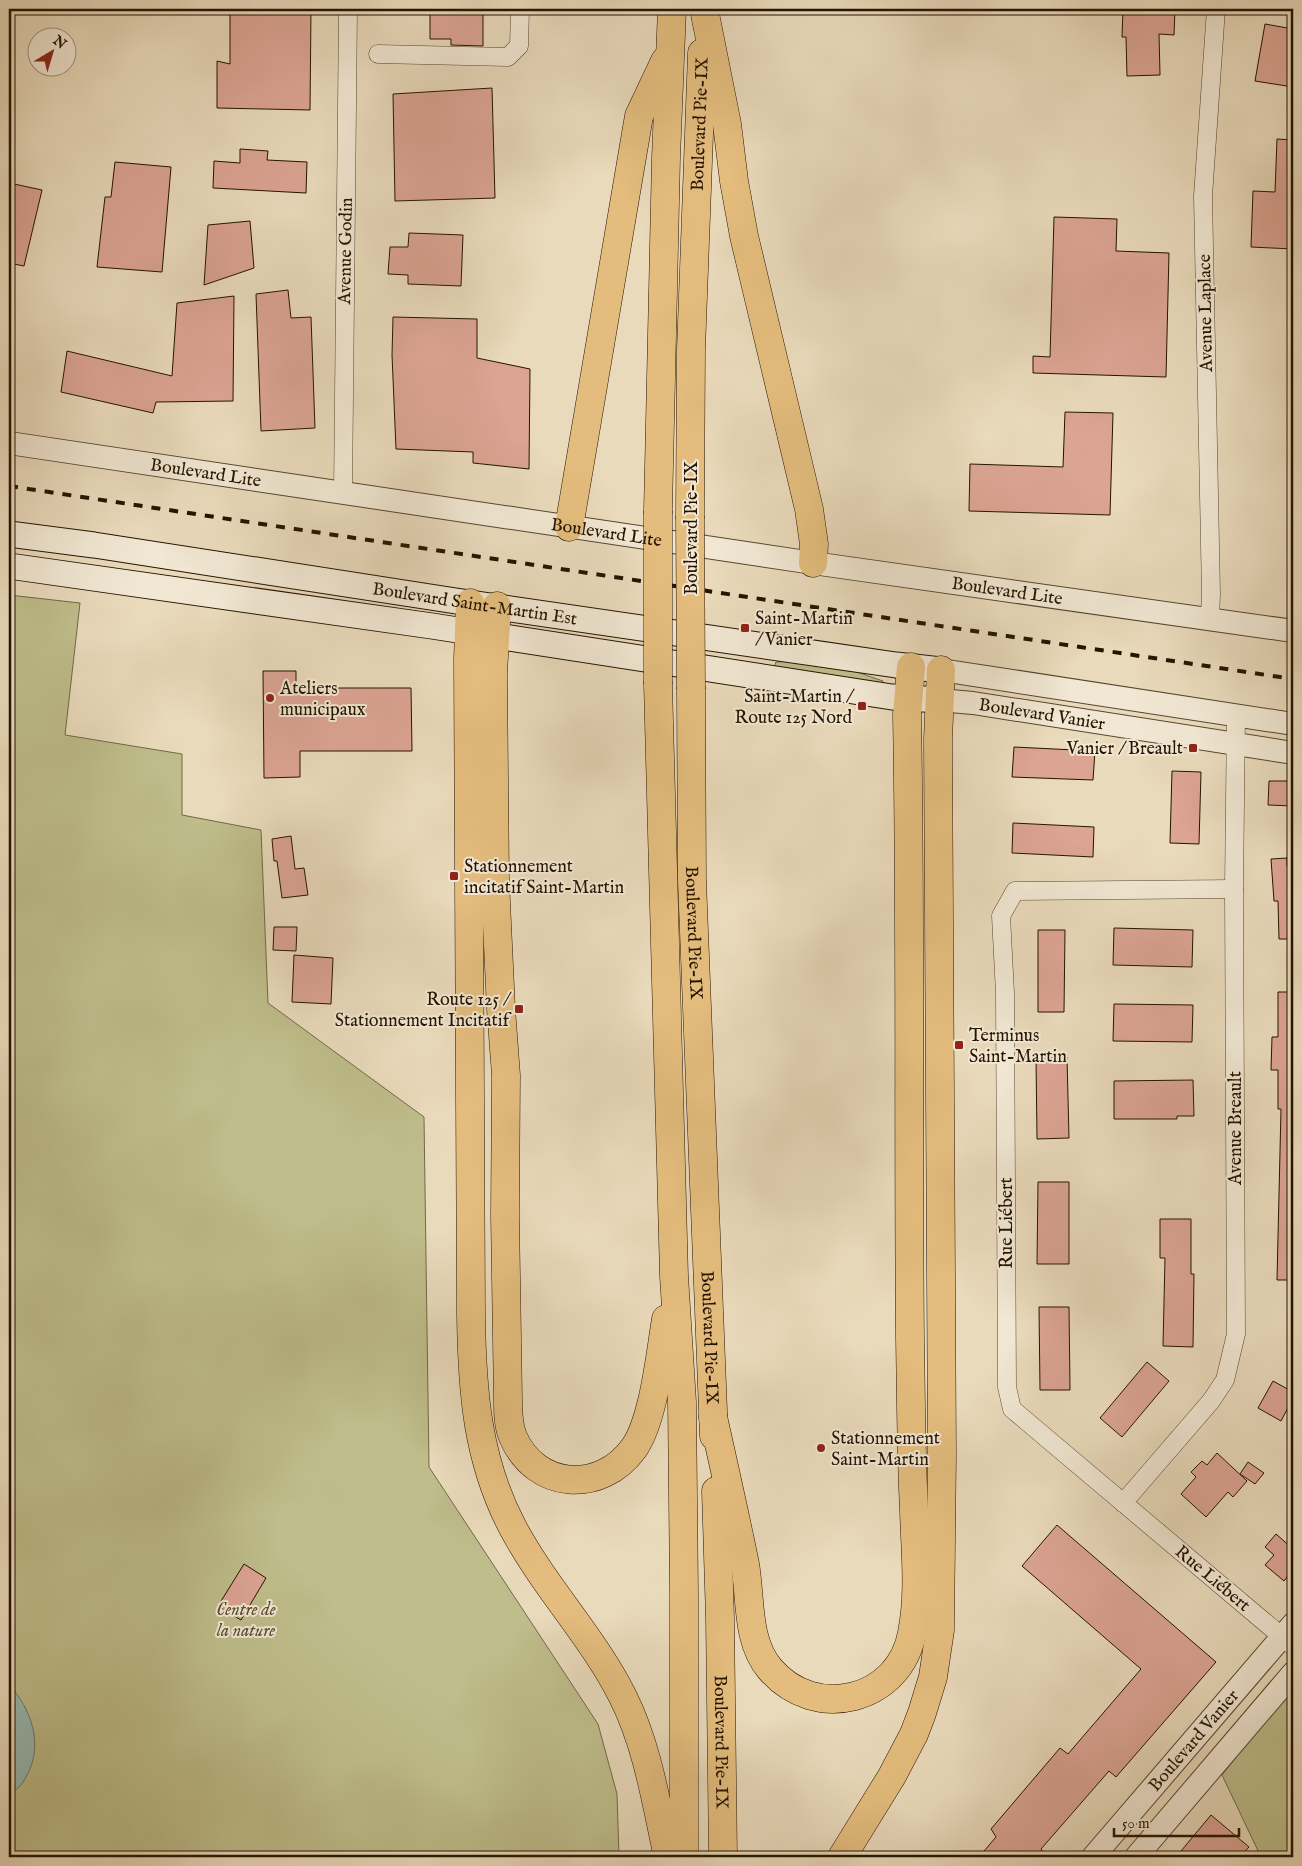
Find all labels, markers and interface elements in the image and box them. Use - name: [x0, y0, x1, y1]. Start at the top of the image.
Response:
- north arrow: [28, 28, 78, 78]
- text: N: [48, 31, 70, 53]
- street label: Boulevard Pie-IX: [687, 56, 715, 192]
- street label: Avenue Godin: [334, 197, 359, 306]
- street label: Avenue Laplace: [1194, 254, 1219, 373]
- street label: Boulevard Lite: [149, 454, 263, 493]
- street label: Boulevard Pie-IX: [681, 461, 704, 595]
- street label: Boulevard Lite: [549, 514, 663, 553]
- street label: Boulevard Lite: [950, 573, 1064, 611]
- street label: Boulevard Saint-Martin Est: [371, 578, 578, 631]
- place label: Saint-Martin / Vanier: [755, 608, 853, 652]
- marker: Saint-Martin / Vanier: [739, 622, 751, 634]
- place label: Ateliers municipaux: [279, 678, 366, 722]
- place label: Saint-Martin / Route 125 Nord: [735, 686, 855, 730]
- marker: Ateliers municipaux: [264, 692, 276, 704]
- street label: Boulevard Vanier: [977, 694, 1107, 737]
- marker: Saint-Martin / Route 125 Nord: [856, 700, 868, 712]
- place label: Vanier / Breault: [1065, 738, 1183, 761]
- marker: Vanier / Breault: [1187, 742, 1199, 754]
- place label: Stationnement incitatif Saint-Martin: [464, 856, 625, 900]
- street label: Boulevard Pie-IX: [679, 866, 707, 1001]
- marker: Stationnement incitatif Saint-Martin: [448, 870, 460, 882]
- place label: Route 125 / Stationnement Incitatif: [335, 989, 512, 1033]
- marker: Route 125 / Stationnement Incitatif: [513, 1003, 525, 1015]
- place label: Terminus Saint-Martin: [969, 1025, 1067, 1069]
- marker: Terminus Saint-Martin: [953, 1039, 965, 1051]
- street label: Avenue Breault: [1225, 1071, 1248, 1186]
- street label: Rue Liébert: [996, 1177, 1019, 1269]
- street label: Boulevard Pie-IX: [694, 1270, 723, 1406]
- place label: Stationnement Saint-Martin: [831, 1428, 940, 1472]
- marker: Stationnement Saint-Martin: [815, 1442, 827, 1454]
- street label: Rue Liébert: [1170, 1541, 1255, 1617]
- park label: Centre de la nature: [216, 1599, 276, 1643]
- street label: Boulevard Pie-IX: [708, 1675, 732, 1810]
- street label: Boulevard Vanier: [1144, 1685, 1245, 1797]
- scale bar: [1114, 1806, 1240, 1838]
- text: 50 m: [1122, 1814, 1150, 1833]

